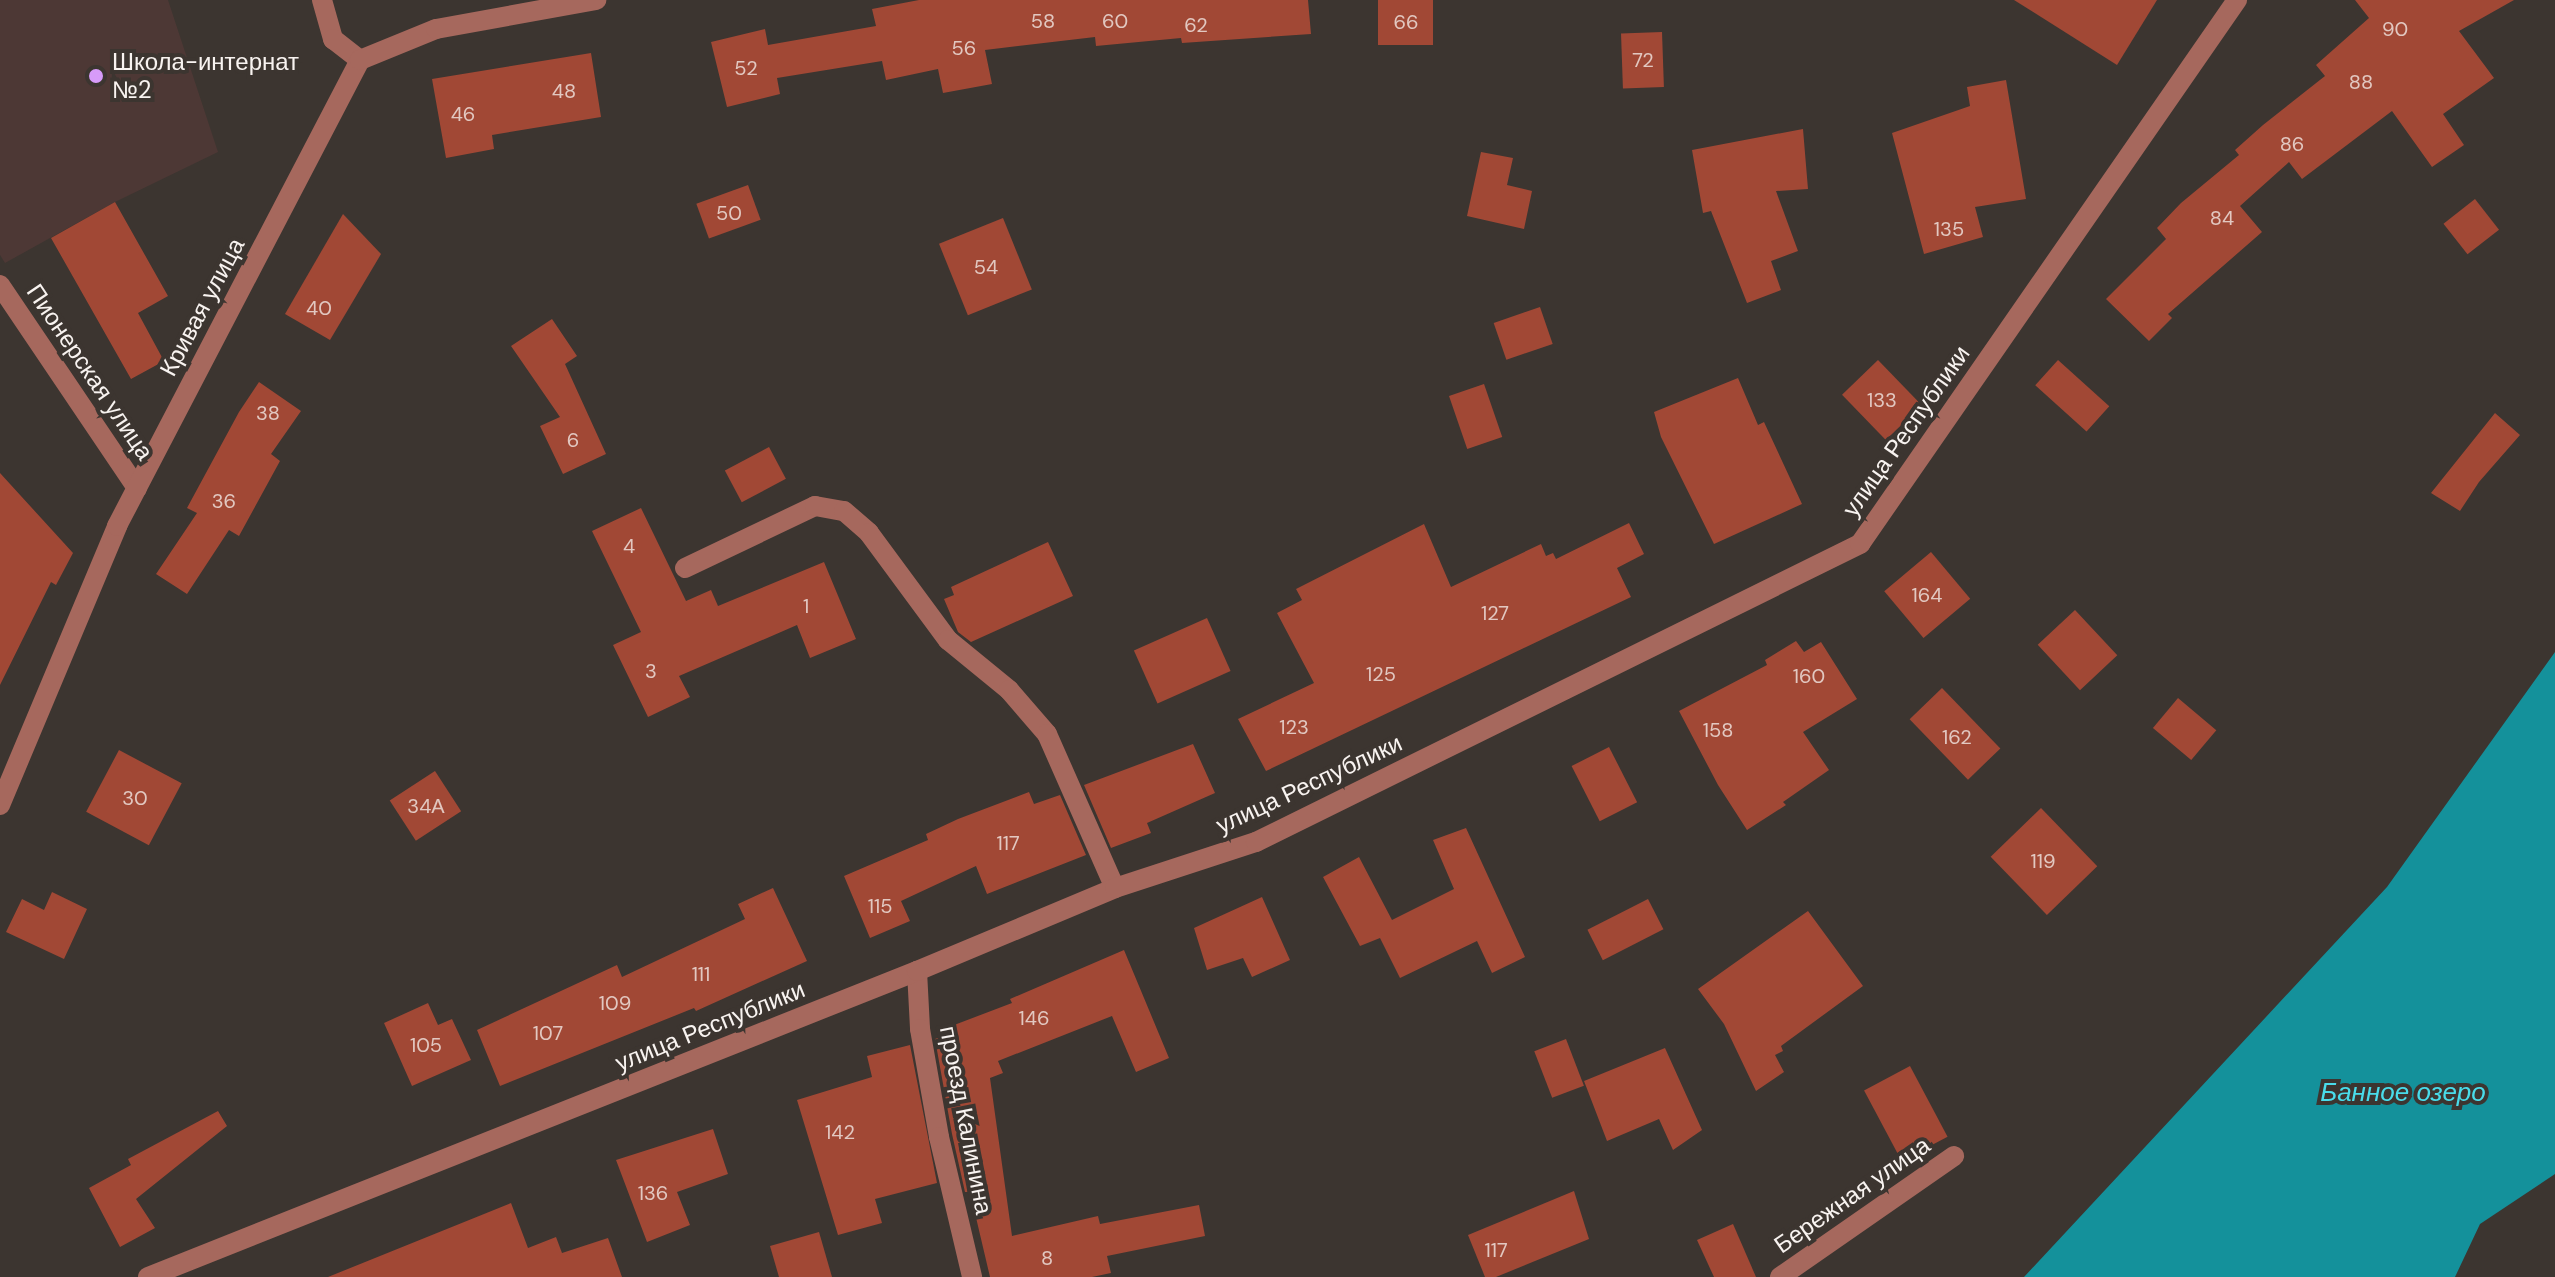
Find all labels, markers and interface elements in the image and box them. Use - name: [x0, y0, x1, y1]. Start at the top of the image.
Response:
- house number: 58: [1031, 9, 1055, 33]
- house number: 60: [1102, 9, 1128, 33]
- house number: 66: [1393, 10, 1419, 34]
- house number: 62: [1184, 13, 1208, 37]
- house number: 90: [2382, 17, 2408, 41]
- house number: 56: [952, 36, 976, 60]
- place label: Школа-интернат №2: [112, 48, 299, 104]
- house number: 72: [1632, 48, 1654, 72]
- house number: 52: [734, 56, 758, 80]
- marker: Школа-интернат №2: [87, 67, 105, 85]
- house number: 88: [2349, 70, 2373, 94]
- house number: 48: [552, 79, 576, 103]
- house number: 46: [451, 102, 475, 126]
- house number: 86: [2280, 132, 2304, 156]
- house number: 50: [716, 201, 742, 225]
- house number: 84: [2210, 206, 2234, 230]
- house number: 135: [1934, 217, 1964, 241]
- street label: Кривая улица: [154, 233, 250, 381]
- house number: 54: [974, 255, 998, 279]
- street label: Пионерская улица: [21, 279, 159, 465]
- house number: 40: [306, 296, 332, 320]
- street label: улица Республики: [1836, 340, 1976, 522]
- house number: 133: [1867, 388, 1897, 412]
- house number: 38: [256, 401, 280, 425]
- house number: 6: [567, 428, 579, 452]
- house number: 36: [212, 489, 236, 513]
- house number: 4: [623, 534, 635, 558]
- house number: 164: [1912, 583, 1942, 607]
- house number: 1: [803, 594, 809, 618]
- house number: 127: [1481, 601, 1509, 625]
- house number: 3: [645, 659, 657, 683]
- house number: 125: [1366, 662, 1396, 686]
- house number: 160: [1793, 664, 1825, 688]
- house number: 123: [1279, 715, 1309, 739]
- house number: 158: [1703, 718, 1733, 742]
- house number: 162: [1942, 725, 1972, 749]
- street label: улица Республики: [1211, 728, 1407, 840]
- house number: 30: [122, 786, 148, 810]
- house number: 34А: [407, 794, 445, 818]
- house number: 117: [996, 831, 1020, 855]
- house number: 119: [2030, 849, 2056, 873]
- house number: 115: [868, 894, 892, 918]
- house number: 111: [692, 962, 710, 986]
- street label: улица Республики: [611, 975, 809, 1077]
- house number: 109: [599, 991, 631, 1015]
- house number: 146: [1019, 1006, 1049, 1030]
- house number: 107: [533, 1021, 563, 1045]
- street label: проезд Калинина: [934, 1023, 998, 1217]
- house number: 105: [410, 1033, 442, 1057]
- water label: Банное озеро: [2320, 1077, 2486, 1109]
- house number: 142: [825, 1120, 855, 1144]
- street label: Бережная улица: [1769, 1131, 1935, 1259]
- house number: 136: [638, 1181, 668, 1205]
- house number: 117: [1484, 1238, 1508, 1262]
- house number: 8: [1041, 1246, 1053, 1270]

